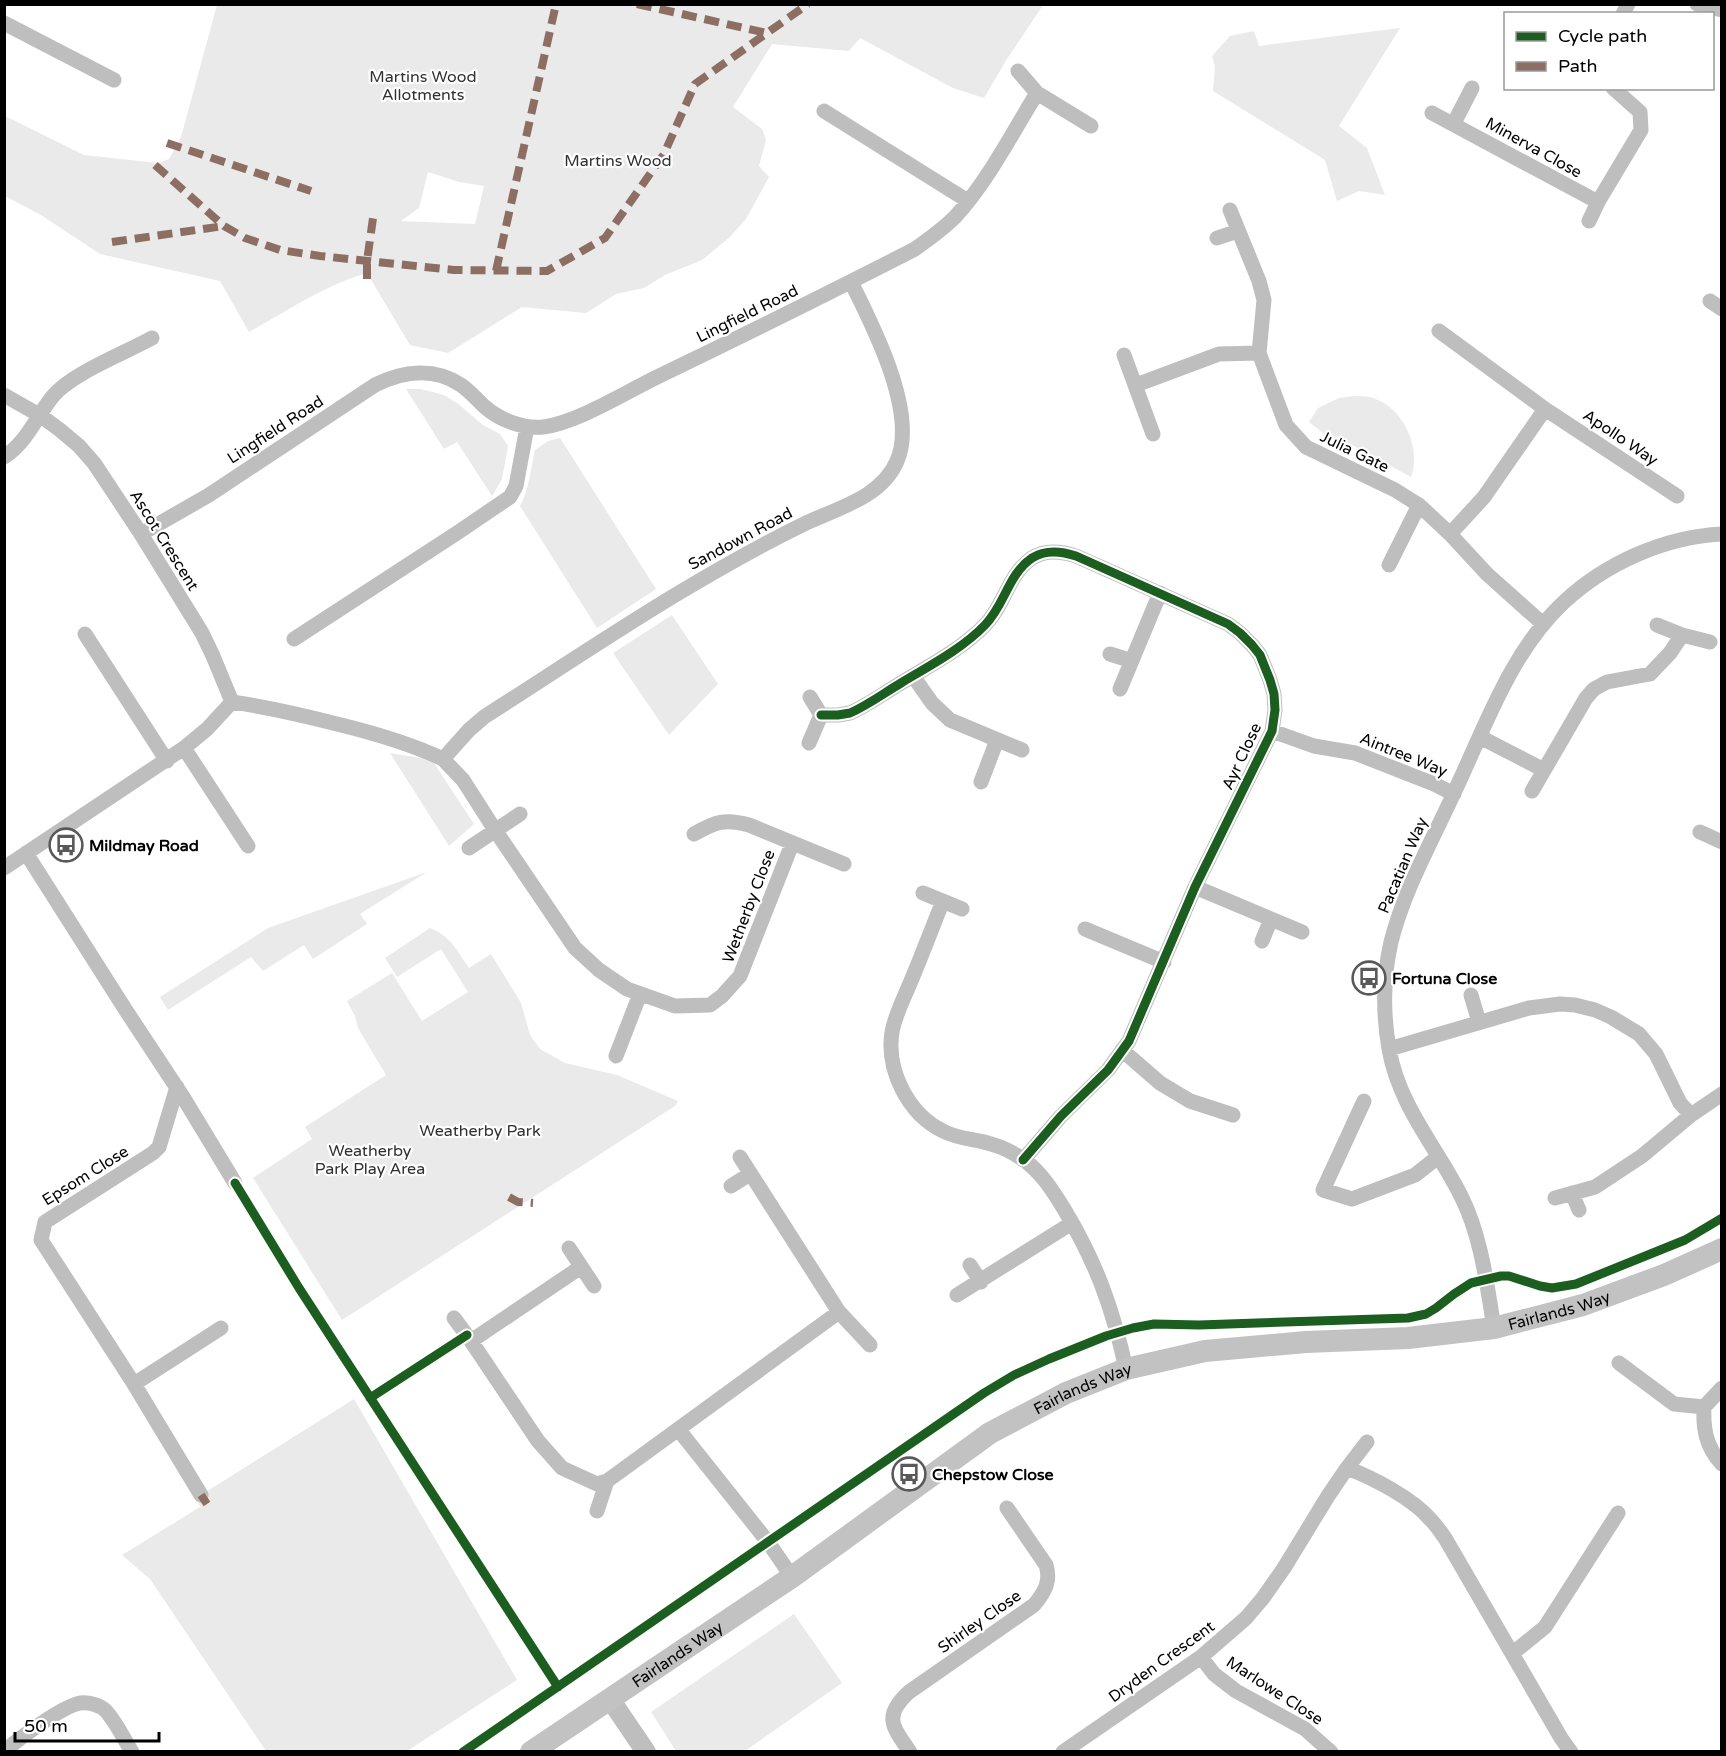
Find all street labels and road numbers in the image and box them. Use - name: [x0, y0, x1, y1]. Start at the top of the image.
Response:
- street label: Minerva Close: [1482, 113, 1585, 183]
- street label: Lingfield Road: [693, 281, 802, 347]
- street label: Lingfield Road: [224, 391, 327, 468]
- street label: Apollo Way: [1579, 405, 1662, 471]
- street label: Julia Gate: [1317, 427, 1392, 477]
- street label: Ascot Crescent: [125, 487, 203, 595]
- street label: Sandown Road: [685, 503, 796, 575]
- street label: Ayr Close: [1218, 720, 1266, 793]
- street label: Aintree Way: [1357, 728, 1451, 782]
- street label: Pacatian Way: [1374, 814, 1432, 917]
- street label: Wetherby Close: [718, 847, 780, 966]
- street label: Epsom Close: [39, 1141, 132, 1210]
- street label: Fairlands Way: [1506, 1287, 1614, 1335]
- street label: Fairlands Way: [1030, 1359, 1134, 1419]
- street label: Shirley Close: [934, 1586, 1025, 1658]
- street label: Fairlands Way: [628, 1617, 727, 1692]
- street label: Dryden Crescent: [1105, 1617, 1219, 1707]
- street label: Marlowe Close: [1222, 1652, 1327, 1730]

